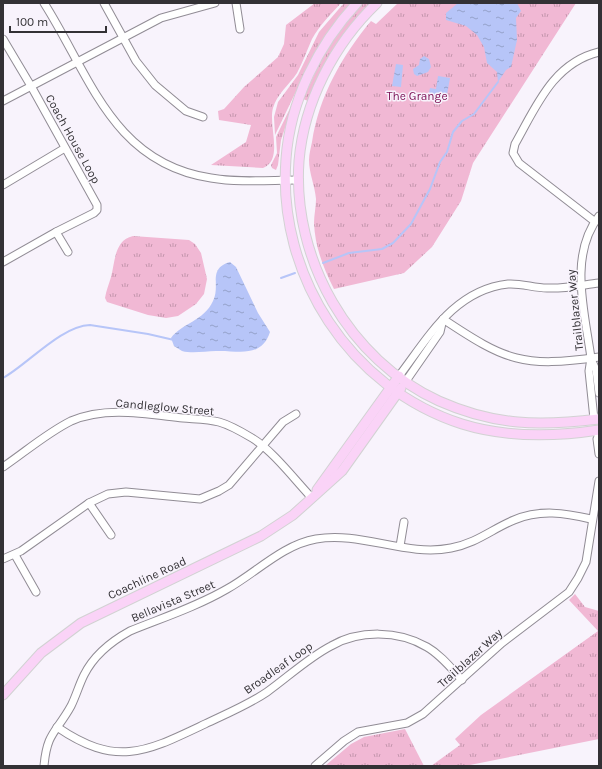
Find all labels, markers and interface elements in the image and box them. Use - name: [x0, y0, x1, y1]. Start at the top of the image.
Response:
- scale bar: [10, 8, 106, 34]
- text: 100 m: [16, 15, 48, 29]
- park label: The Grange: [386, 89, 448, 103]
- street label: Coach House Loop: [43, 92, 103, 186]
- street label: Trailblazer Way: [564, 268, 586, 351]
- street label: Candleglow Street: [115, 396, 215, 418]
- street label: Coachline Road: [106, 554, 188, 602]
- street label: Bellavista Street: [129, 577, 217, 625]
- street label: Trailblazer Way: [435, 625, 505, 691]
- street label: Broadleaf Loop: [241, 639, 315, 697]

